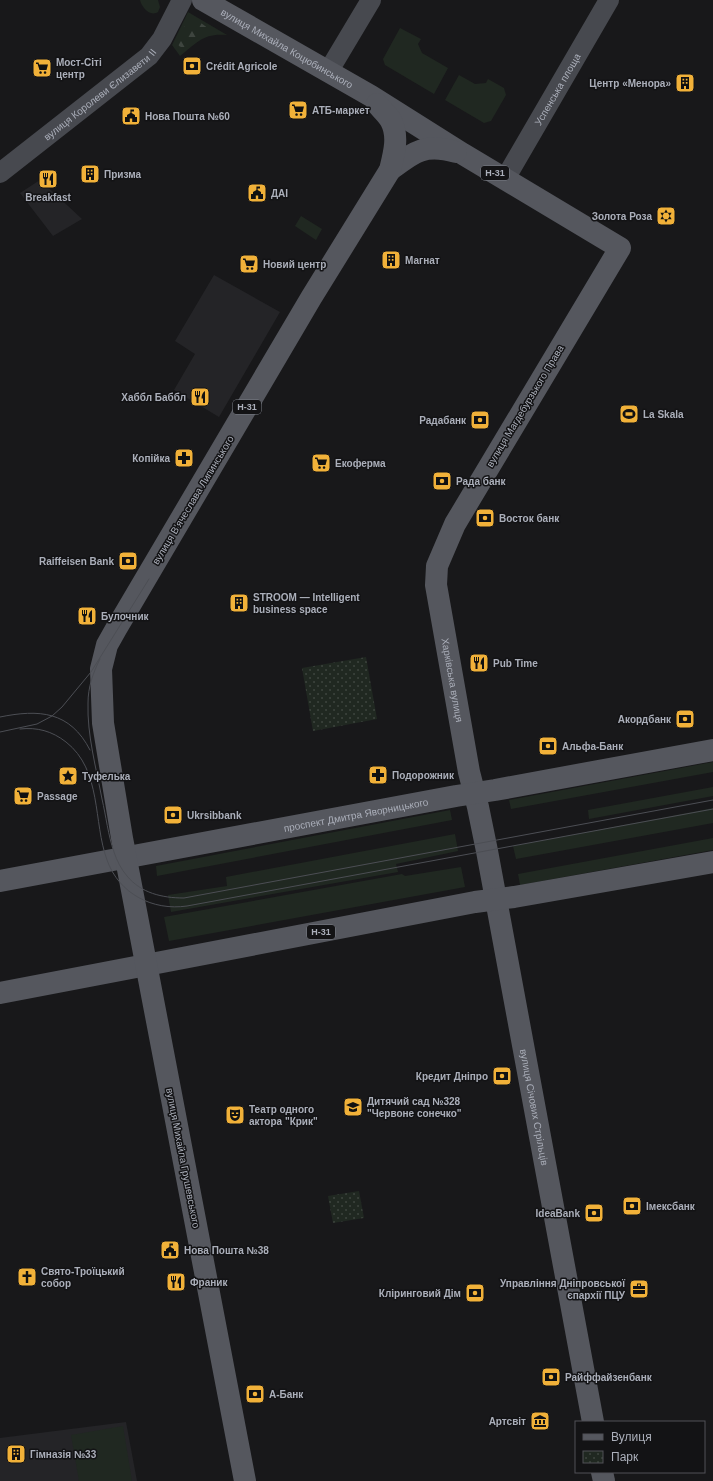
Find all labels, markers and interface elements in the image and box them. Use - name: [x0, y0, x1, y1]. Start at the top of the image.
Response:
- street label: вулиця Михайла Коцюбинського: [219, 6, 356, 90]
- street label: вулиця Королеви Єлизавети ІІ: [41, 47, 158, 142]
- street label: Успенська площа: [532, 51, 583, 127]
- bank icon: Crédit Agricole: [181, 55, 203, 77]
- supermarket icon: Мост-Сіті центр: [31, 57, 53, 79]
- place label: Мост-Сіті центр: [56, 57, 102, 80]
- place label: Crédit Agricole: [206, 61, 278, 72]
- building icon: Центр «Менора»: [674, 72, 696, 94]
- place label: Центр «Менора»: [589, 78, 671, 89]
- supermarket icon: АТБ-маркет: [287, 99, 309, 121]
- public building icon: Нова Пошта №60: [120, 105, 142, 127]
- place label: АТБ-маркет: [312, 105, 370, 116]
- place label: Нова Пошта №60: [145, 111, 230, 122]
- building icon: Призма: [79, 163, 101, 185]
- road number: Н-31: [481, 166, 509, 180]
- restaurant icon: Breakfast: [37, 168, 59, 190]
- place label: Призма: [104, 169, 141, 180]
- public building icon: ДАІ: [246, 182, 268, 204]
- place label: ДАІ: [271, 188, 288, 199]
- place label: Breakfast: [25, 192, 71, 203]
- synagogue icon: Золота Роза: [655, 205, 677, 227]
- place label: Золота Роза: [592, 211, 652, 222]
- building icon: Магнат: [380, 249, 402, 271]
- supermarket icon: Новий центр: [238, 253, 260, 275]
- place label: Магнат: [405, 255, 440, 266]
- place label: Новий центр: [263, 259, 326, 270]
- street label: вулиця Магдебурзького Права: [484, 343, 566, 469]
- restaurant icon: Хаббл Баббл: [189, 386, 211, 408]
- place label: Хаббл Баббл: [121, 392, 186, 403]
- road number: Н-31: [233, 400, 261, 414]
- sports icon: La Skala: [618, 403, 640, 425]
- bank icon: Радабанк: [469, 409, 491, 431]
- place label: La Skala: [643, 409, 684, 420]
- place label: Радабанк: [419, 415, 467, 426]
- street label: вулиця Вʼячеслава Липинського: [150, 433, 236, 566]
- pharmacy icon: Копійка: [173, 447, 195, 469]
- supermarket icon: Екоферма: [310, 452, 332, 474]
- place label: Копійка: [132, 453, 170, 464]
- place label: Екоферма: [335, 458, 386, 469]
- bank icon: Рада банк: [431, 470, 453, 492]
- place label: Рада банк: [456, 476, 507, 487]
- bank icon: Восток банк: [474, 507, 496, 529]
- place label: Восток банк: [499, 513, 560, 524]
- bank icon: Raiffeisen Bank: [117, 550, 139, 572]
- place label: Raiffeisen Bank: [39, 556, 114, 567]
- building icon: STROOM — Intelligent business space: [228, 592, 250, 614]
- place label: STROOM — Intelligent business space: [253, 592, 360, 615]
- restaurant icon: Булочник: [76, 605, 98, 627]
- place label: Булочник: [101, 611, 150, 622]
- street label: Харківська вулиця: [440, 637, 466, 723]
- restaurant icon: Pub Time: [468, 652, 490, 674]
- place label: Pub Time: [493, 658, 538, 669]
- bank icon: Акордбанк: [674, 708, 696, 730]
- place label: Акордбанк: [618, 714, 672, 725]
- bank icon: Альфа-Банк: [537, 735, 559, 757]
- place label: Альфа-Банк: [562, 741, 624, 752]
- pharmacy icon: Подорожник: [367, 764, 389, 786]
- place icon: Туфелька: [57, 765, 79, 787]
- place label: Подорожник: [392, 770, 455, 781]
- place label: Туфелька: [82, 771, 131, 782]
- supermarket icon: Passage: [12, 785, 34, 807]
- place label: Passage: [37, 791, 78, 802]
- street label: проспект Дмитра Яворницького: [283, 796, 429, 834]
- bank icon: Ukrsibbank: [162, 804, 184, 826]
- place label: Ukrsibbank: [187, 810, 242, 821]
- road number: Н-31: [307, 925, 335, 939]
- street label: вулиця Січових Стрільців: [518, 1048, 551, 1166]
- bank icon: Кредит Дніпро: [491, 1065, 513, 1087]
- place label: Кредит Дніпро: [416, 1071, 488, 1082]
- street label: вулиця Михайла Грушевського: [164, 1087, 202, 1230]
- school or university icon: Дитячий сад №328 "Червоне сонечко": [342, 1096, 364, 1118]
- place label: Дитячий сад №328 "Червоне сонечко": [367, 1096, 462, 1119]
- theatre icon: Театр одного актора "Крик": [224, 1104, 246, 1126]
- place label: Театр одного актора "Крик": [249, 1104, 318, 1127]
- bank icon: Імексбанк: [621, 1195, 643, 1217]
- place label: Імексбанк: [646, 1201, 696, 1212]
- bank icon: IdeaBank: [583, 1202, 605, 1224]
- place label: IdeaBank: [536, 1208, 580, 1219]
- public building icon: Нова Пошта №38: [159, 1239, 181, 1261]
- place label: Нова Пошта №38: [184, 1245, 269, 1256]
- church icon: Свято-Троїцький собор: [16, 1266, 38, 1288]
- place label: Свято-Троїцький собор: [41, 1266, 125, 1289]
- restaurant icon: Франик: [165, 1271, 187, 1293]
- place label: Франик: [190, 1277, 228, 1288]
- place label: Управління Дніпровської єпархії ПЦУ: [500, 1278, 626, 1301]
- office icon: Управління Дніпровської єпархії ПЦУ: [628, 1278, 650, 1300]
- bank icon: Кліринговий Дім: [464, 1282, 486, 1304]
- place label: Кліринговий Дім: [379, 1288, 461, 1299]
- bank icon: Райффайзенбанк: [540, 1366, 562, 1388]
- place label: Райффайзенбанк: [565, 1372, 653, 1383]
- bank icon: А-Банк: [244, 1383, 266, 1405]
- place label: А-Банк: [269, 1389, 304, 1400]
- museum icon: Артсвіт: [529, 1410, 551, 1432]
- place label: Артсвіт: [489, 1416, 526, 1427]
- legend: [575, 1421, 705, 1473]
- text: Вулиця: [611, 1430, 652, 1444]
- building icon: Гімназія №33: [5, 1443, 27, 1465]
- place label: Гімназія №33: [30, 1449, 97, 1460]
- text: Парк: [611, 1450, 639, 1464]

